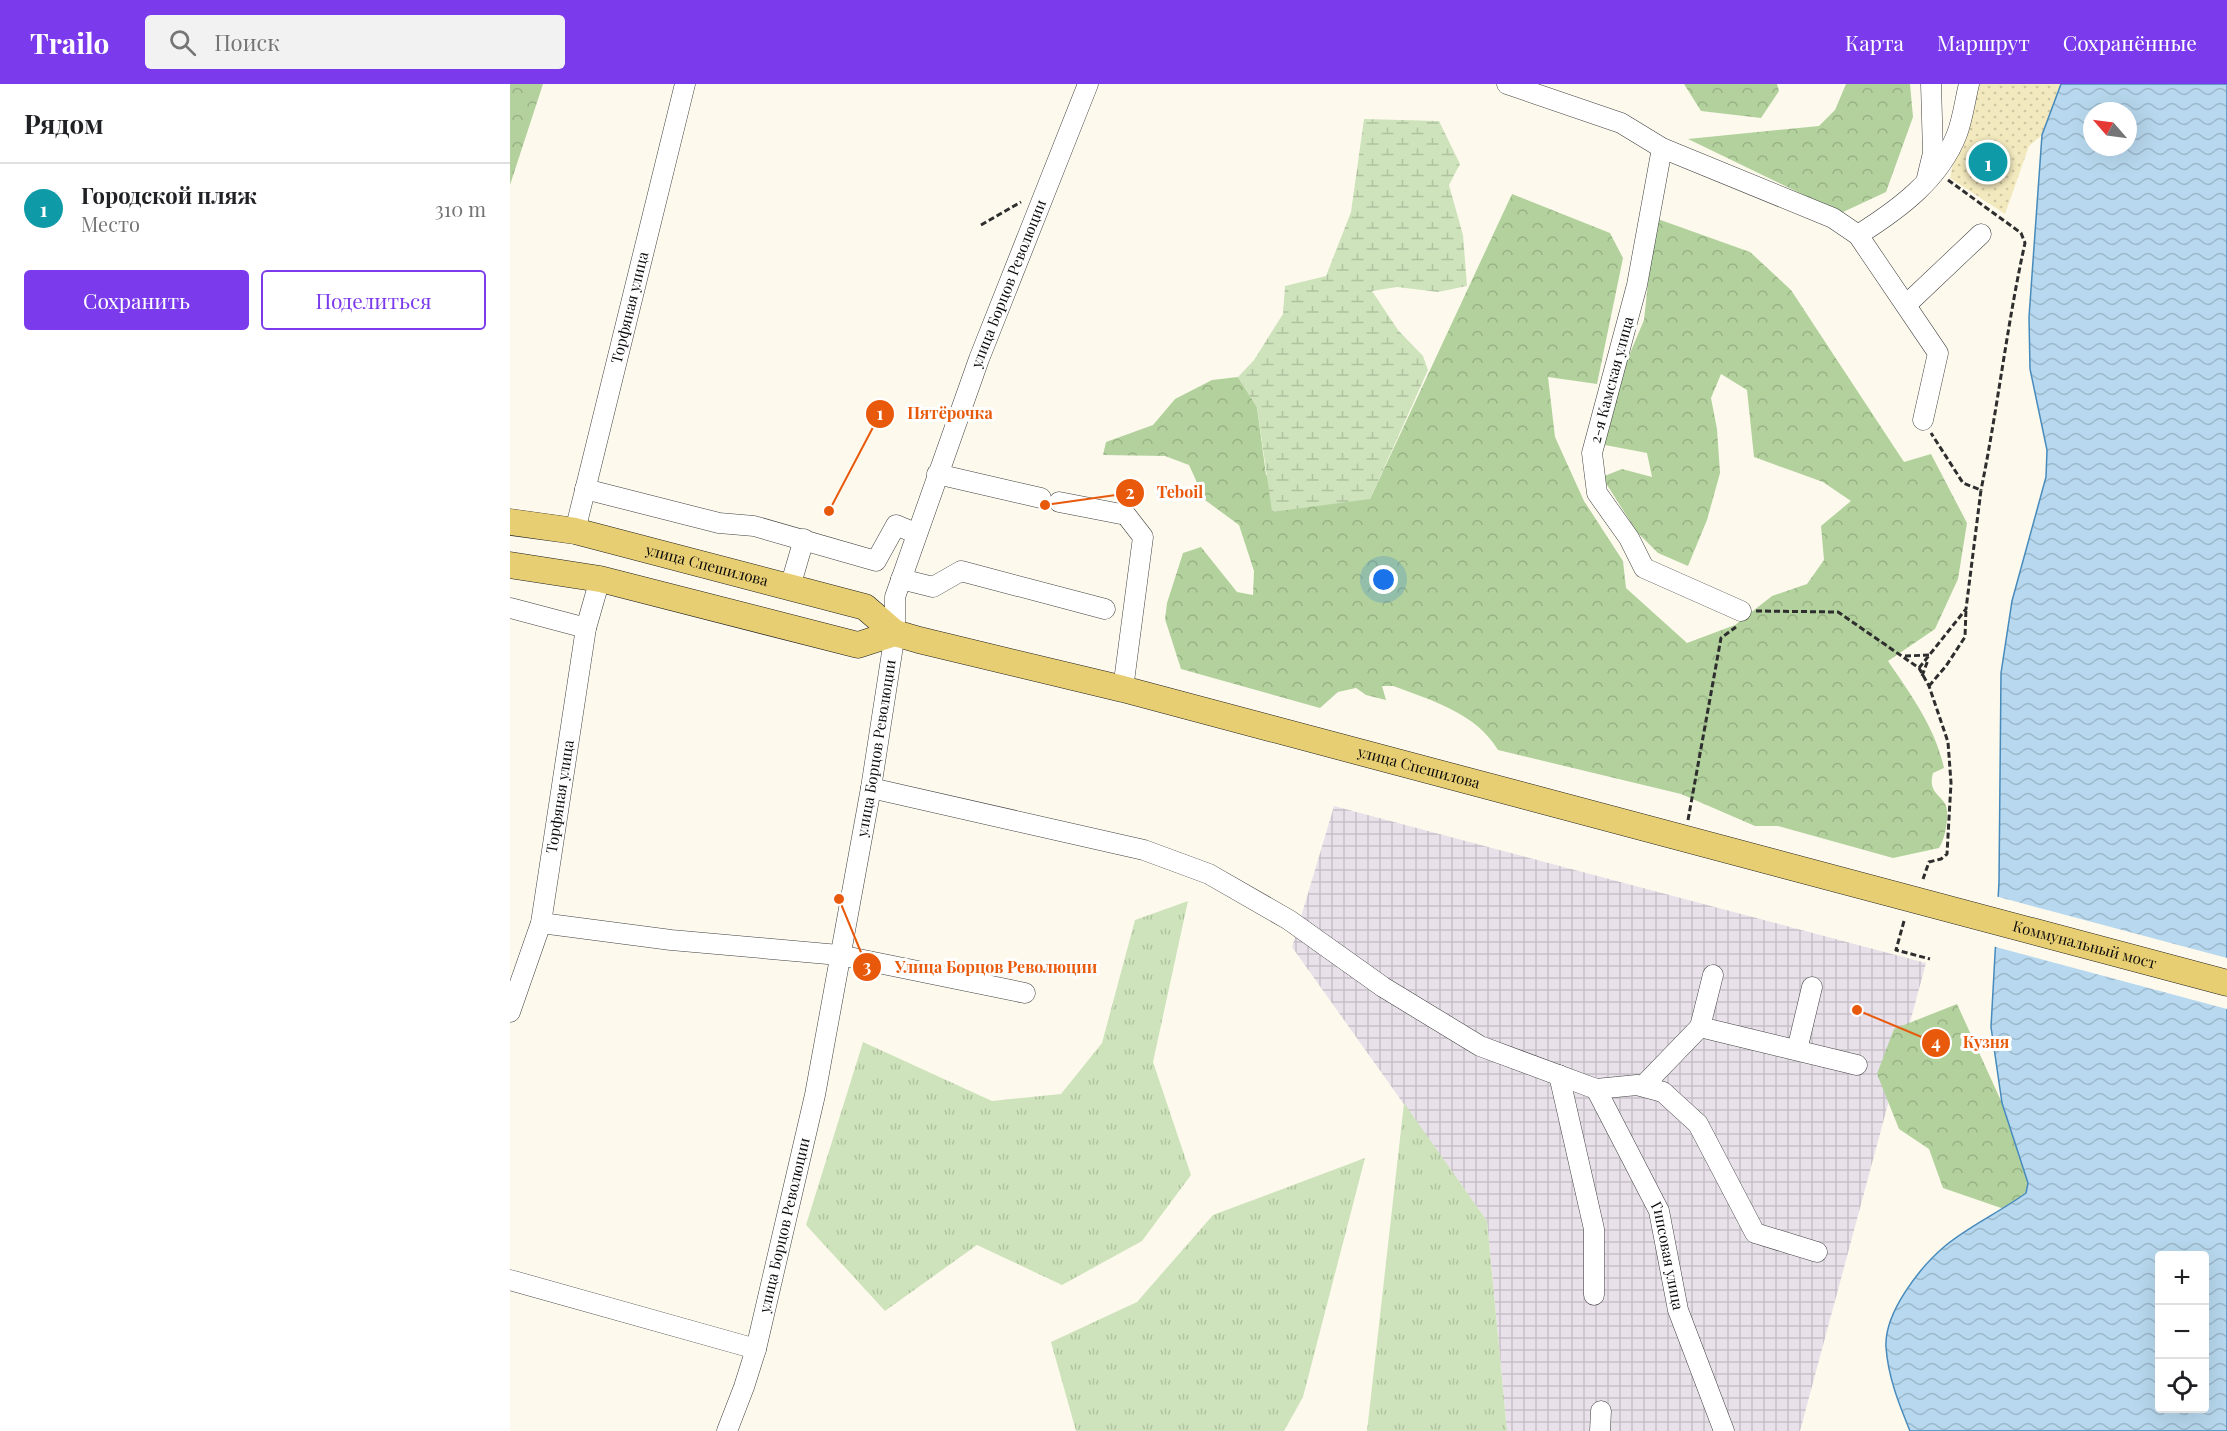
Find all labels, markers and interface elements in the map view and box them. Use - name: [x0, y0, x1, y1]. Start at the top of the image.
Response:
- search box: [145, 15, 565, 69]
- text: Trailo: [30, 24, 109, 61]
- icon: search: [166, 26, 199, 59]
- text: Поиск: [214, 27, 280, 57]
- text: Карта: [1845, 28, 1904, 56]
- text: Маршрут: [1937, 28, 2030, 56]
- text: Сохранённые: [2063, 28, 2197, 56]
- north arrow: [2083, 102, 2137, 156]
- text: Рядом: [24, 106, 103, 141]
- pin: 1: [1968, 140, 2008, 184]
- text: Городской пляж: [81, 180, 257, 210]
- text: 1: [40, 195, 47, 222]
- text: 310 m: [435, 195, 486, 222]
- street label: улица Борцов Революции: [965, 196, 1050, 371]
- text: Место: [81, 210, 140, 237]
- street label: Торфяная улица: [606, 249, 652, 365]
- button: Сохранить: [24, 270, 249, 330]
- button: Поделиться: [261, 270, 486, 330]
- street label: 2-я Камская улица: [1585, 314, 1638, 445]
- callout: Пятёрочка: [865, 397, 1005, 431]
- text: 1: [877, 401, 884, 425]
- text: Пятёрочка: [907, 402, 993, 423]
- callout: Teboil: [1115, 476, 1215, 510]
- text: 2: [1125, 480, 1135, 504]
- text: Teboil: [1157, 481, 1203, 502]
- street label: улица Спешилова: [643, 539, 771, 590]
- your location: [1369, 565, 1398, 594]
- street label: улица Борцов Революции: [851, 658, 900, 839]
- street label: Торфяная улица: [541, 738, 578, 855]
- street label: улица Спешилова: [1355, 741, 1483, 793]
- street label: Коммунальный мост: [2011, 915, 2159, 973]
- callout: Улица Борцов Революции: [852, 950, 1109, 984]
- text: 3: [863, 954, 872, 978]
- text: Улица Борцов Революции: [894, 956, 1098, 977]
- callout: Кузня: [1921, 1026, 2021, 1060]
- text: 4: [1931, 1030, 1941, 1054]
- text: Кузня: [1963, 1031, 2009, 1052]
- street label: улица Борцов Революции: [753, 1135, 814, 1316]
- street label: Гипсовая улица: [1647, 1198, 1689, 1312]
- map controls: [2155, 1251, 2209, 1413]
- button: +: [2155, 1251, 2209, 1305]
- button: −: [2155, 1305, 2209, 1359]
- button: locate: [2155, 1359, 2209, 1413]

